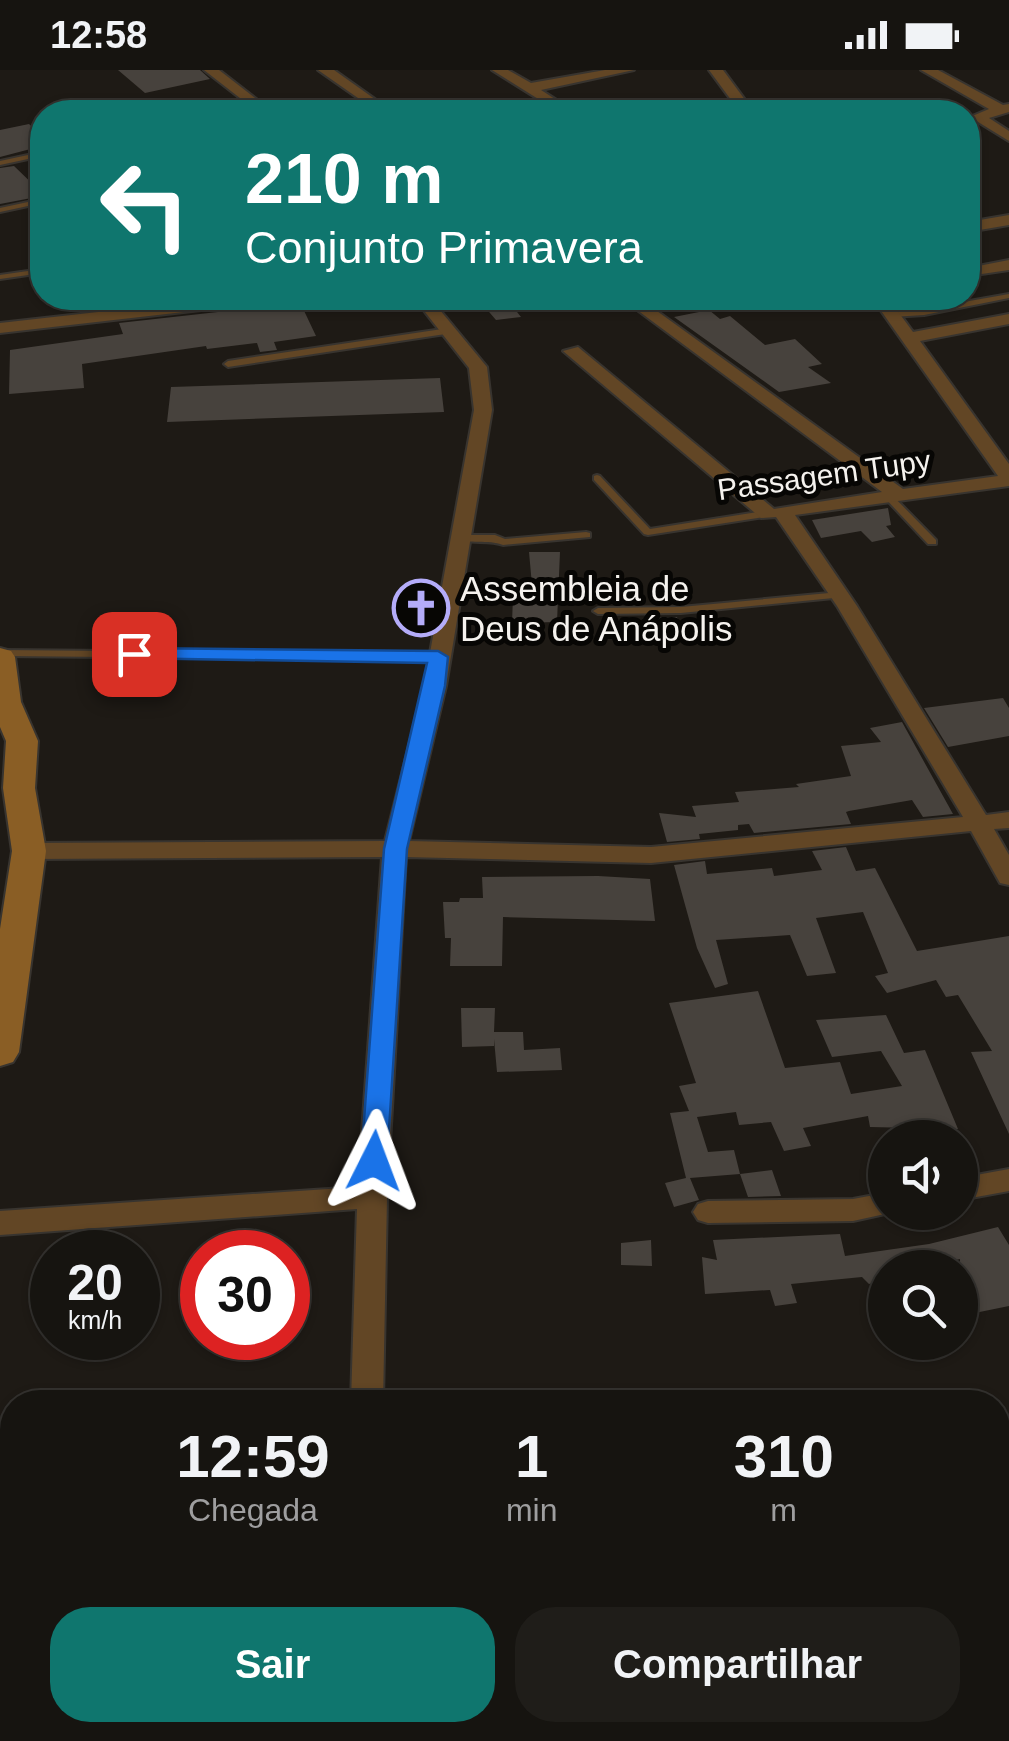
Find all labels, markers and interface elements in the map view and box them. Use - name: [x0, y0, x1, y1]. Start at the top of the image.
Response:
- text: 12:58: [50, 14, 147, 56]
- icon: left: [80, 140, 210, 270]
- text: 210 m: [245, 140, 443, 218]
- text: Conjunto Primavera: [245, 222, 643, 273]
- street label: Passagem Tupy: [715, 444, 933, 506]
- place label: Assembleia de Deus de Anápolis: [460, 569, 732, 648]
- church icon: Assembleia de Deus de Anápolis: [391, 578, 451, 638]
- pin: [92, 612, 177, 697]
- icon: arrive: [107, 627, 162, 682]
- position arrow: [322, 1109, 426, 1213]
- map controls: [868, 1120, 978, 1360]
- button: sound: [868, 1120, 978, 1230]
- speed limit sign: 30: [180, 1230, 310, 1360]
- button: search: [868, 1250, 978, 1360]
- text: 20: [67, 1255, 123, 1311]
- text: km/h: [68, 1306, 122, 1334]
- text: 12:59: [176, 1423, 330, 1490]
- text: 1: [515, 1423, 548, 1490]
- text: 310: [734, 1423, 834, 1490]
- text: Chegada: [188, 1492, 318, 1528]
- text: min: [506, 1492, 557, 1528]
- text: m: [770, 1492, 797, 1528]
- button: Sair: [50, 1607, 495, 1722]
- button: Compartilhar: [515, 1607, 960, 1722]

